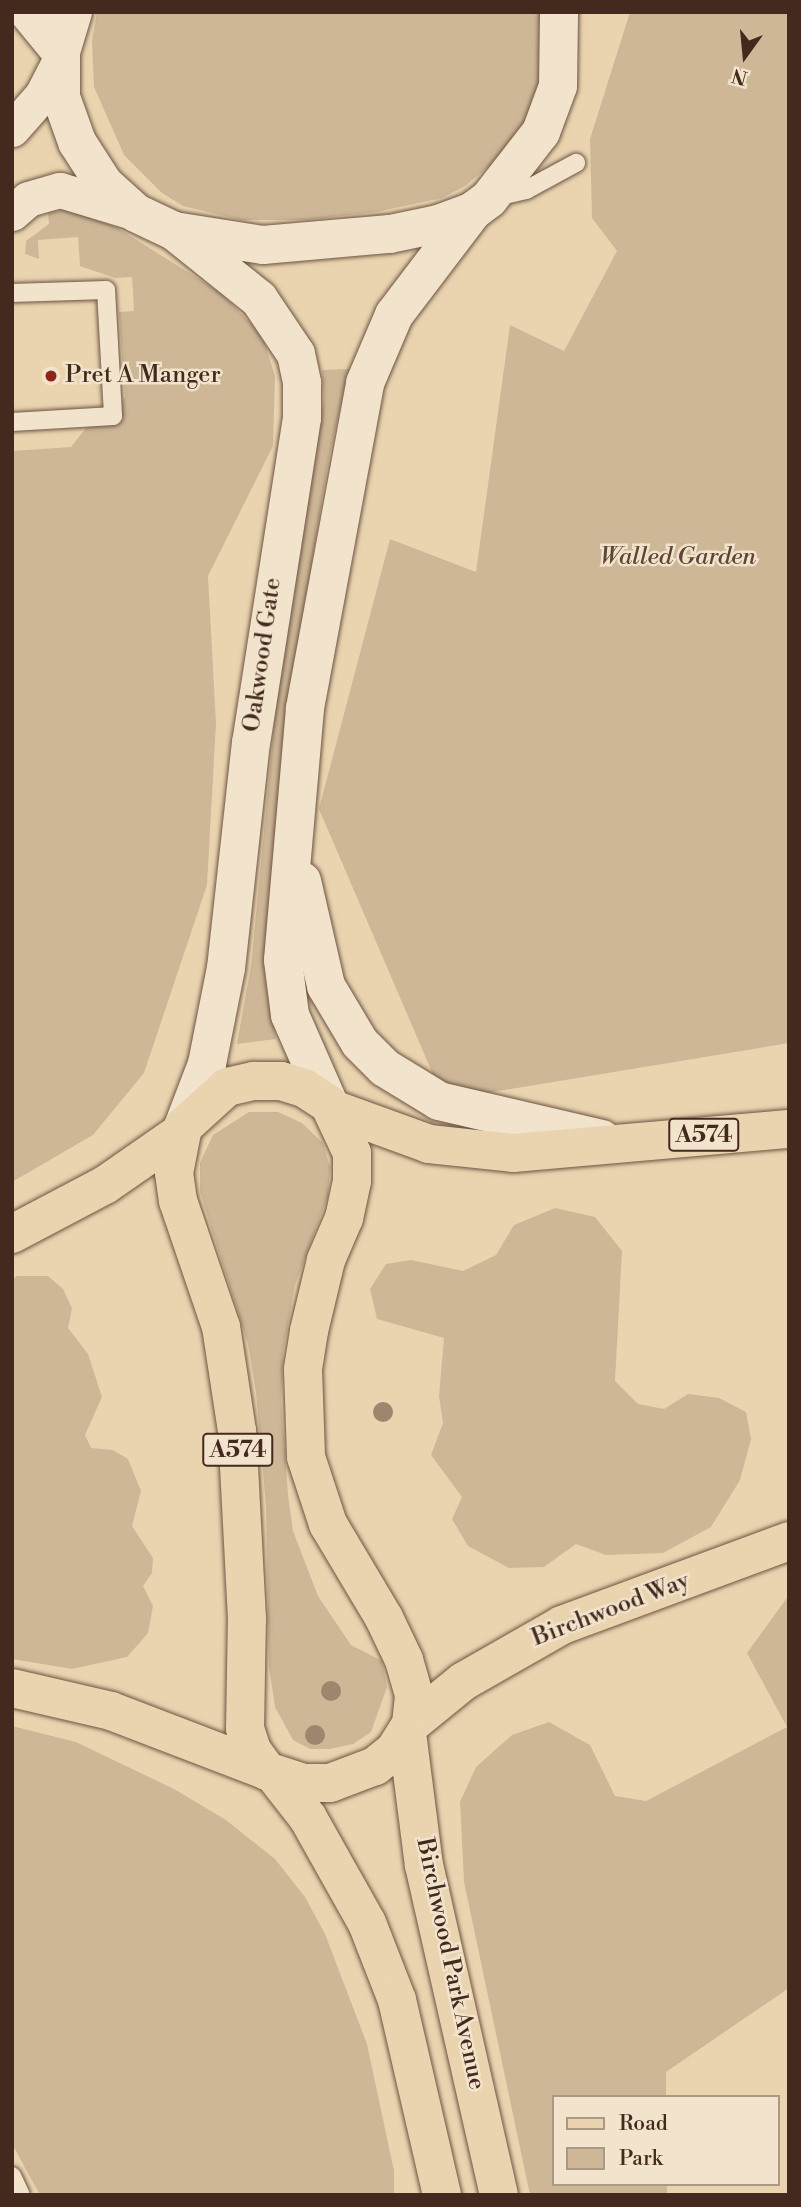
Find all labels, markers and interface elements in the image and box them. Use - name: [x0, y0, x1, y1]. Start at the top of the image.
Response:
- north arrow: [710, 21, 780, 91]
- text: N: [729, 63, 750, 90]
- place label: Pret A Manger: [65, 362, 221, 390]
- marker: Pret A Manger: [43, 368, 59, 384]
- park label: Walled Garden: [600, 544, 756, 572]
- street label: Oakwood Gate: [238, 576, 288, 734]
- road number: A574: [667, 1116, 741, 1154]
- road number: A574: [201, 1430, 275, 1470]
- street label: Birchwood Way: [528, 1567, 694, 1653]
- street label: Birchwood Park Avenue: [409, 1835, 491, 2093]
- legend: [552, 2095, 780, 2186]
- text: Road: [619, 2111, 668, 2137]
- text: Park: [619, 2146, 663, 2172]

